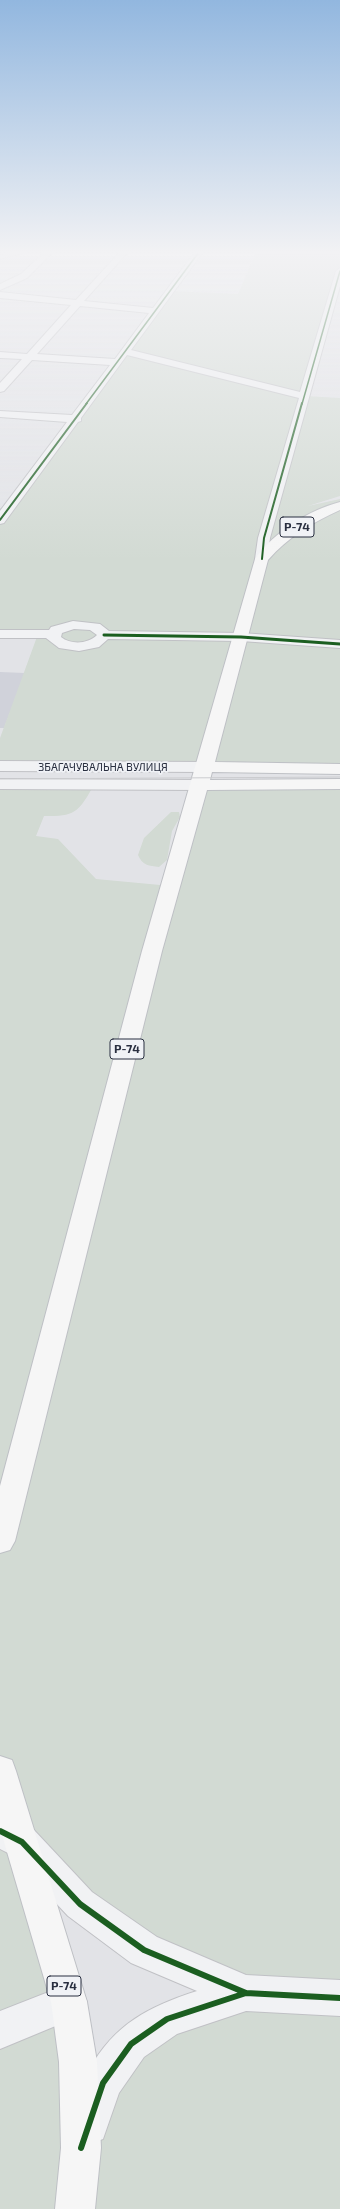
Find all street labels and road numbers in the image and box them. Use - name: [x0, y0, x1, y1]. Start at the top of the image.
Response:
- road number: Р-74: [280, 517, 314, 537]
- street label: ЗБАГАЧУВАЛЬНА ВУЛИЦЯ: [38, 760, 168, 774]
- road number: Р-74: [110, 1039, 144, 1059]
- road number: Р-74: [47, 1976, 81, 1996]

